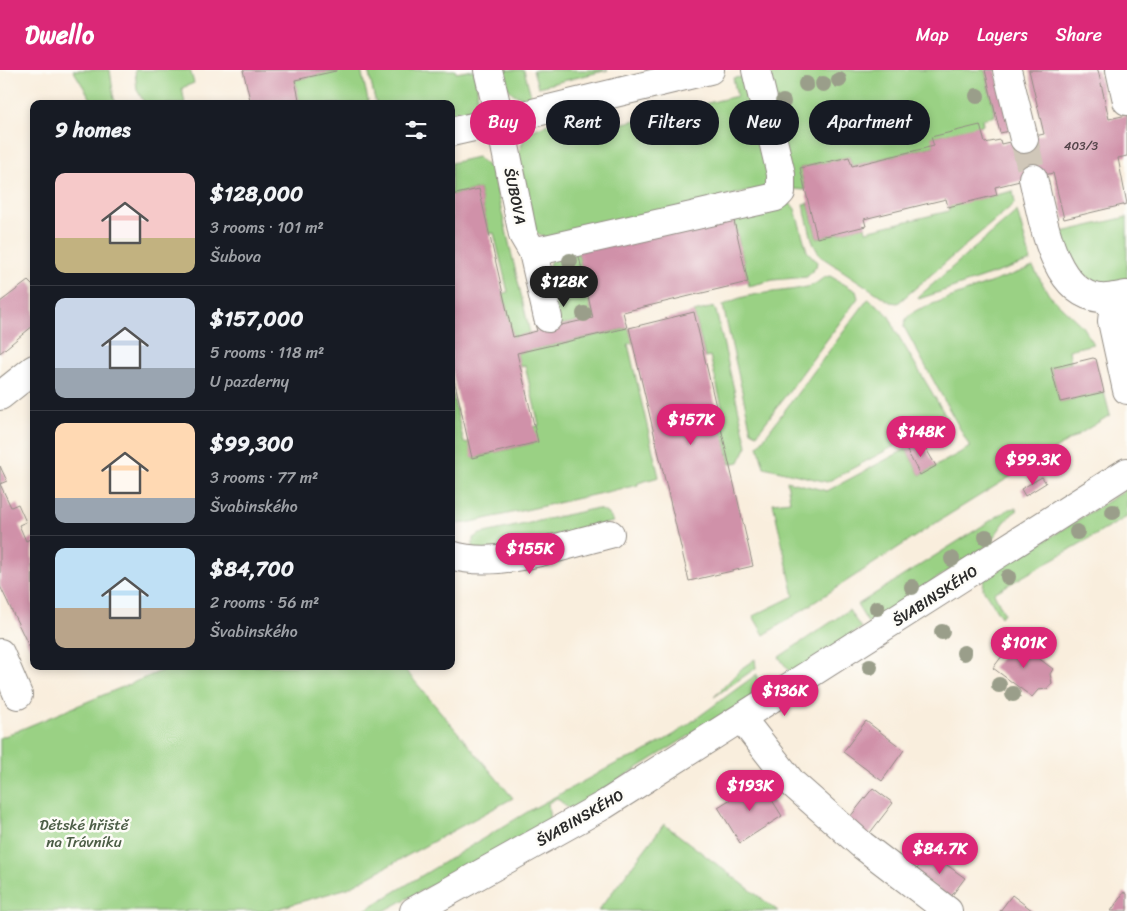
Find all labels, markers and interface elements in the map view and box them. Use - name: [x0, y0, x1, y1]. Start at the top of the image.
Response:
- text: Dwello: [25, 14, 94, 56]
- text: Map: [916, 19, 949, 51]
- text: Layers: [977, 19, 1028, 51]
- text: Share: [1056, 19, 1102, 51]
- chip: Buy: [470, 100, 536, 145]
- chip: Rent: [546, 100, 620, 145]
- chip: Filters: [630, 100, 719, 145]
- chip: New: [729, 100, 799, 145]
- chip: Apartment: [809, 100, 930, 145]
- text: 9 homes: [55, 111, 131, 149]
- icon: filters: [402, 116, 430, 144]
- house number: 403/3: [1064, 135, 1099, 157]
- street label: ŠUBOVA: [496, 165, 534, 227]
- text: $128,000: [210, 175, 303, 213]
- icon: home: [95, 193, 155, 253]
- text: 3 rooms · 101 m²: [210, 213, 324, 242]
- text: Šubova: [210, 242, 261, 271]
- pin: $128K: [529, 266, 599, 308]
- text: $128K: [541, 267, 587, 296]
- text: $157,000: [210, 300, 303, 338]
- icon: home: [95, 318, 155, 378]
- text: 5 rooms · 118 m²: [210, 338, 324, 367]
- text: U pazderny: [210, 367, 289, 396]
- pin: $157K: [656, 404, 726, 446]
- text: $157K: [668, 405, 714, 434]
- pin: $148K: [886, 416, 956, 458]
- text: $148K: [897, 417, 945, 446]
- text: $99,300: [210, 425, 294, 463]
- icon: home: [95, 443, 155, 503]
- pin: $99.3K: [992, 444, 1074, 486]
- text: $99.3K: [1006, 445, 1060, 474]
- text: 3 rooms · 77 m²: [210, 463, 318, 492]
- text: Švabinského: [210, 492, 298, 521]
- pin: $155K: [495, 532, 565, 575]
- text: $155K: [507, 534, 553, 563]
- text: $84,700: [210, 550, 294, 588]
- street label: ŠVABINSKÉHO: [887, 558, 983, 634]
- icon: home: [95, 568, 155, 628]
- text: 2 rooms · 56 m²: [210, 588, 319, 617]
- text: Švabinského: [210, 617, 298, 646]
- pin: $101K: [989, 626, 1059, 669]
- text: $101K: [1002, 628, 1046, 657]
- pin: $136K: [750, 674, 820, 717]
- text: $136K: [762, 676, 808, 705]
- pin: $193K: [715, 770, 785, 812]
- text: $193K: [727, 771, 773, 800]
- street label: ŠVABINSKÉHO: [531, 782, 629, 854]
- park label: Dětské hřiště na Trávníku: [39, 812, 130, 855]
- pin: $84.7K: [899, 832, 981, 875]
- text: $84.7K: [913, 834, 967, 863]

